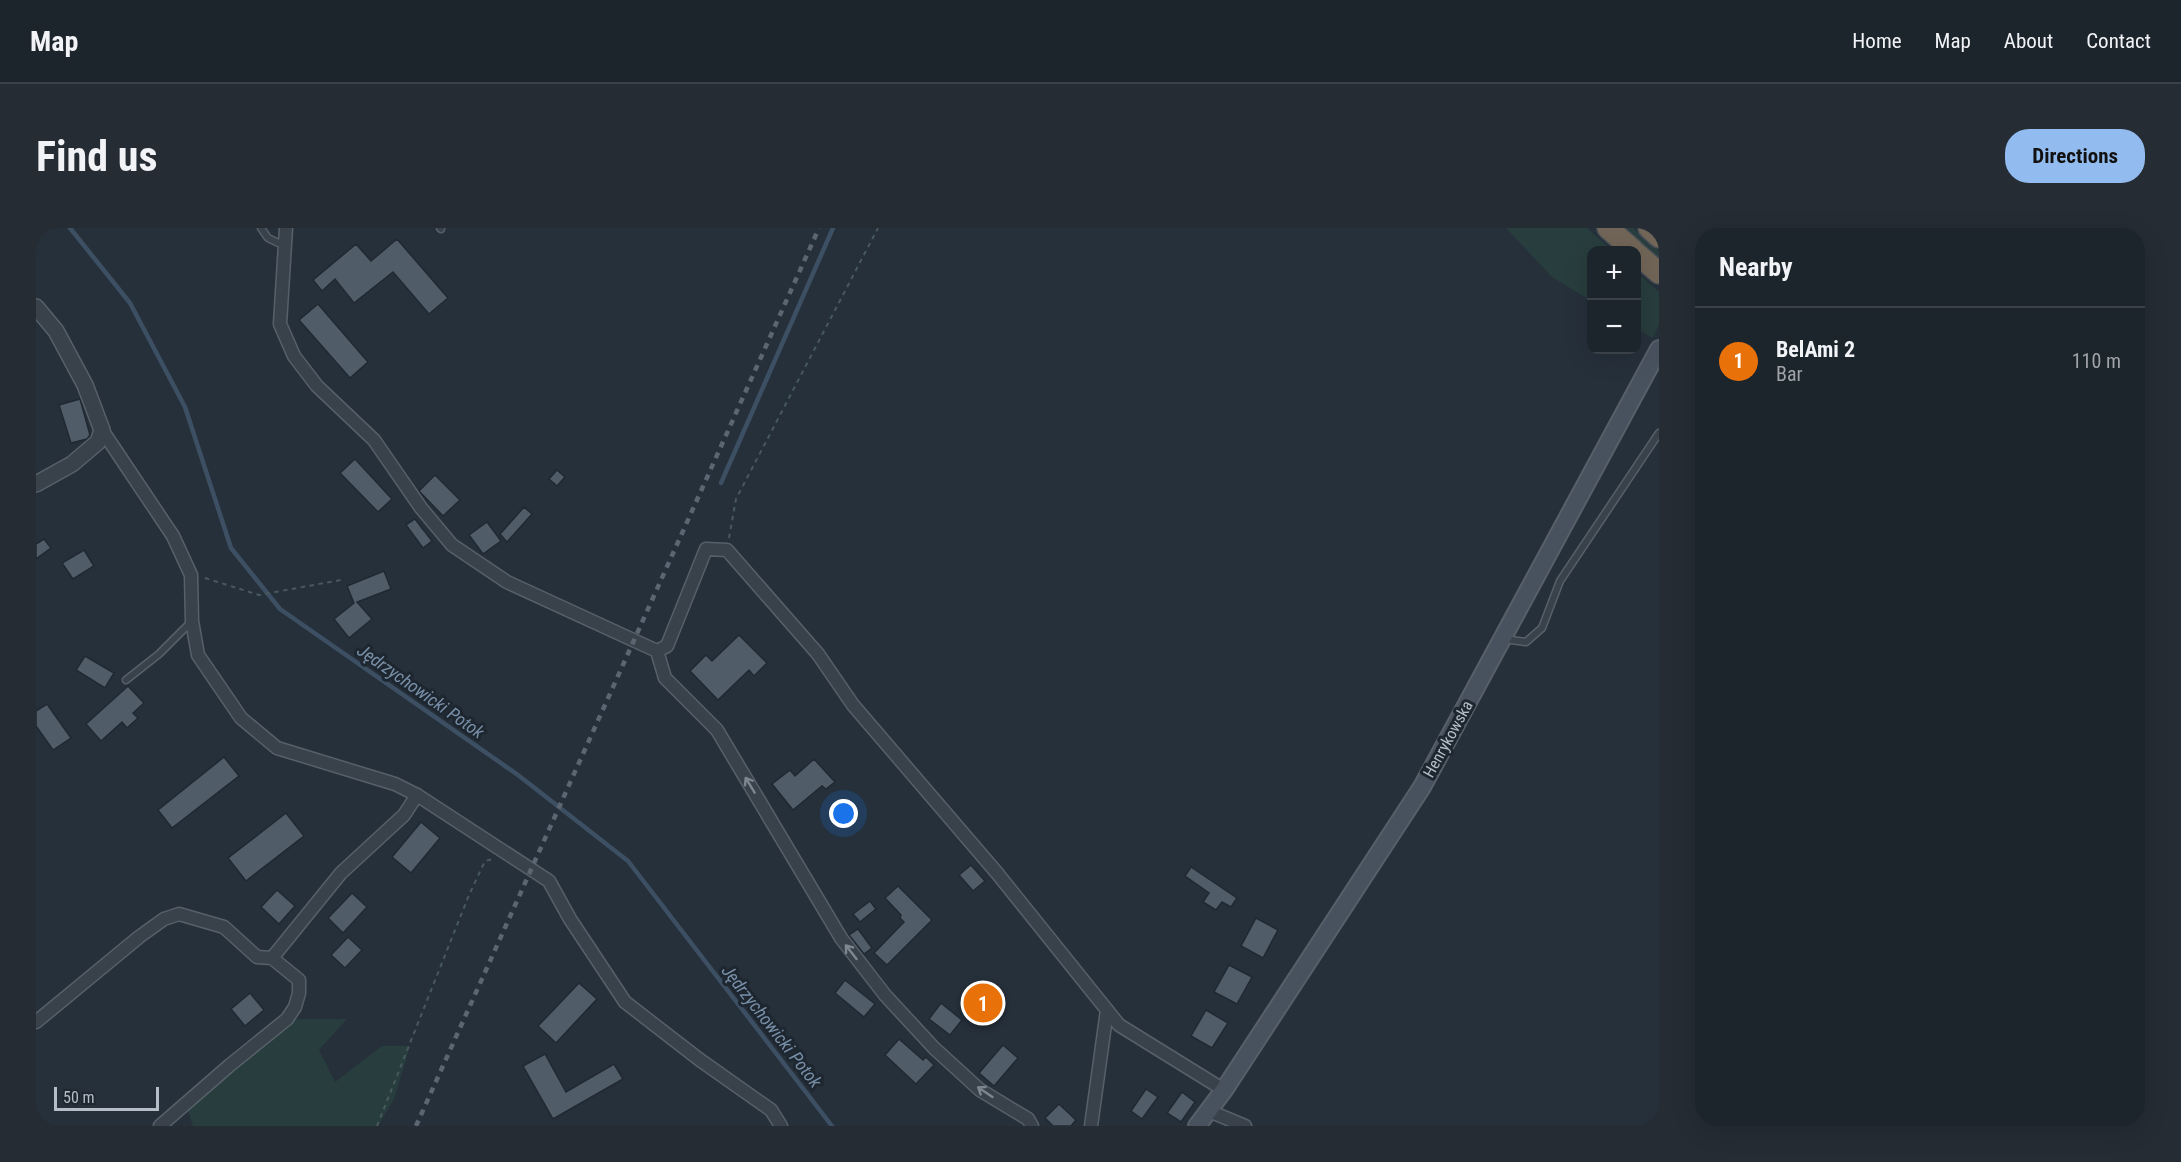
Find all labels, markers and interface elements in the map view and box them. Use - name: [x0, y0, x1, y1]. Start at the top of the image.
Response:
- text: Map: [30, 25, 78, 58]
- text: Home: [1852, 29, 1902, 53]
- text: Map: [1935, 29, 1971, 53]
- text: About: [2004, 29, 2053, 53]
- text: Contact: [2086, 29, 2151, 53]
- button: Directions: [2005, 129, 2145, 183]
- text: Find us: [36, 132, 157, 181]
- map controls: [1587, 246, 1641, 354]
- button: +: [1587, 246, 1641, 300]
- text: Nearby: [1719, 252, 1793, 282]
- button: −: [1587, 300, 1641, 354]
- text: BelAmi 2: [1776, 337, 1855, 362]
- text: 1: [1733, 349, 1744, 373]
- text: 110 m: [2072, 349, 2121, 373]
- text: Bar: [1776, 362, 1803, 386]
- water label: Jędrzychowicki Potok: [354, 639, 489, 743]
- street label: Henrykowska: [1419, 697, 1477, 781]
- one-way arrow: [744, 777, 756, 794]
- your location: [829, 799, 858, 828]
- one-way arrow: [845, 944, 858, 960]
- water label: Jędrzychowicki Potok: [718, 960, 827, 1092]
- pin: 1: [964, 980, 1002, 1026]
- scale bar: [54, 1084, 159, 1112]
- one-way arrow: [978, 1086, 994, 1098]
- text: 50 m: [63, 1088, 95, 1107]

